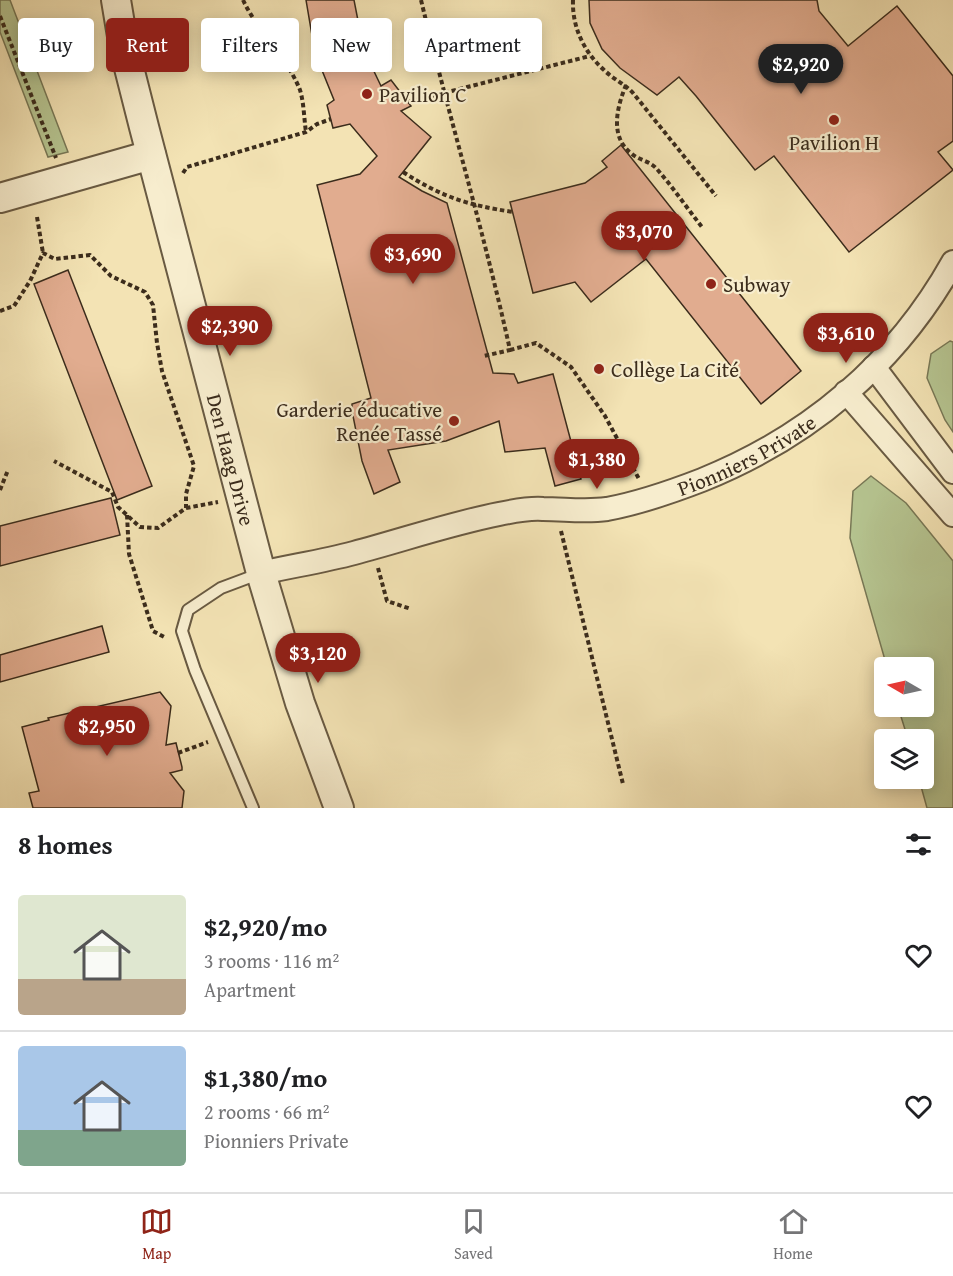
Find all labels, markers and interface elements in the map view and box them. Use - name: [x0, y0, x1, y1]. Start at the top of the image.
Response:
- chip: Buy: [18, 18, 94, 72]
- chip: Rent: [106, 18, 189, 72]
- chip: Filters: [201, 18, 299, 72]
- chip: New: [311, 18, 392, 72]
- chip: Apartment: [404, 18, 542, 72]
- pin: $2,920: [752, 44, 850, 95]
- text: $2,920: [772, 49, 830, 78]
- place label: Pavilion C: [379, 79, 467, 110]
- marker: Pavilion C: [360, 87, 374, 101]
- marker: Pavilion H: [827, 113, 841, 127]
- place label: Pavilion H: [789, 127, 879, 158]
- pin: $3,070: [595, 211, 693, 262]
- text: $3,070: [615, 216, 673, 245]
- pin: $3,690: [364, 234, 462, 285]
- text: $3,690: [384, 239, 442, 268]
- place label: Subway: [723, 269, 791, 300]
- marker: Subway: [704, 277, 718, 291]
- pin: $2,390: [181, 306, 279, 357]
- text: $2,390: [201, 311, 259, 340]
- pin: $3,610: [797, 313, 895, 364]
- text: $3,610: [817, 318, 875, 347]
- place label: Collège La Cité: [611, 354, 739, 385]
- marker: Collège La Cité: [592, 362, 606, 376]
- street label: Den Haag Drive: [199, 390, 263, 529]
- place label: Garderie éducative Renée Tassé: [276, 394, 442, 449]
- street label: Pionniers Private: [673, 407, 822, 503]
- marker: Garderie éducative Renée Tassé: [447, 414, 461, 428]
- pin: $1,380: [548, 439, 646, 490]
- text: $1,380: [568, 444, 626, 473]
- pin: $3,120: [269, 633, 367, 684]
- text: $3,120: [289, 638, 347, 667]
- north arrow: [874, 657, 934, 717]
- map controls: [874, 657, 934, 789]
- pin: $2,950: [58, 706, 156, 757]
- text: $2,950: [78, 711, 136, 740]
- button: layers: [874, 729, 934, 789]
- text: 8 homes: [18, 825, 113, 864]
- icon: filters: [902, 828, 935, 861]
- text: $2,920/mo: [204, 907, 327, 946]
- icon: home: [66, 919, 138, 991]
- icon: heart: [902, 939, 935, 972]
- text: 3 rooms · 116 m²: [204, 946, 339, 975]
- text: Apartment: [204, 975, 296, 1004]
- text: $1,380/mo: [204, 1058, 327, 1097]
- icon: home: [66, 1070, 138, 1142]
- icon: heart: [902, 1090, 935, 1123]
- text: 2 rooms · 66 m²: [204, 1097, 330, 1126]
- text: Pionniers Private: [204, 1126, 349, 1155]
- tab: Map: [140, 1205, 173, 1265]
- tab: Saved: [454, 1205, 493, 1265]
- tab: Home: [773, 1205, 813, 1265]

